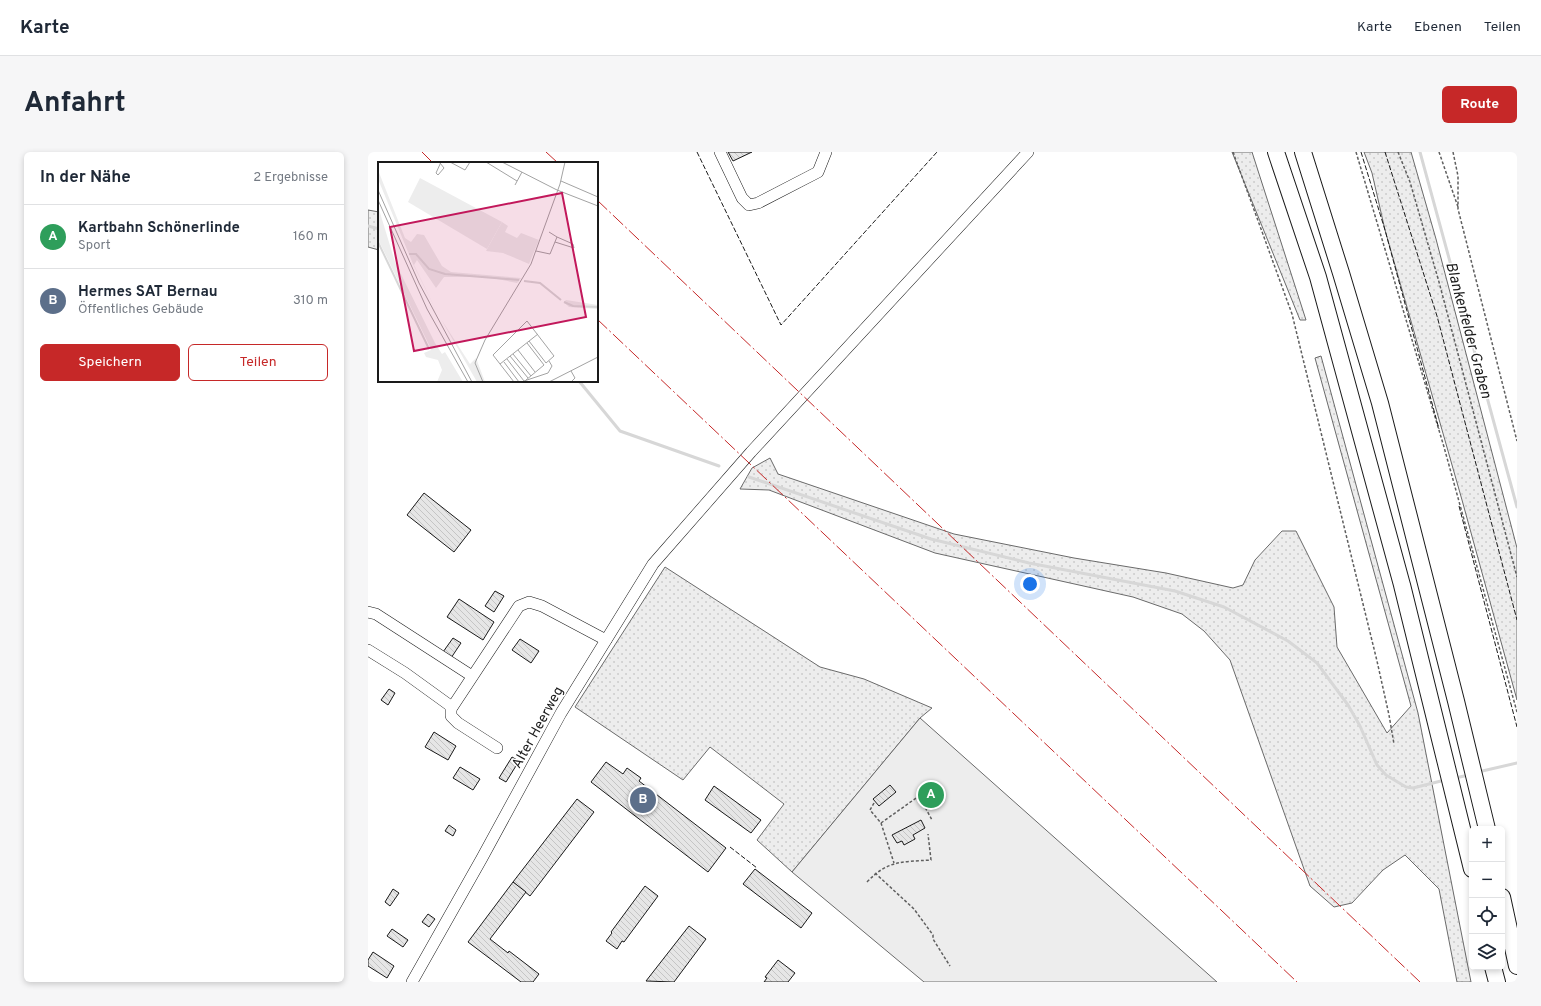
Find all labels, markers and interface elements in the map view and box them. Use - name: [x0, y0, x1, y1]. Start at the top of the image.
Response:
- text: Karte: [20, 16, 70, 40]
- text: Karte: [1357, 19, 1392, 36]
- text: Ebenen: [1414, 19, 1462, 36]
- text: Teilen: [1484, 19, 1521, 36]
- text: Anfahrt: [24, 86, 126, 122]
- button: Route: [1442, 86, 1517, 123]
- inset map: [378, 162, 598, 382]
- text: In der Nähe: [40, 167, 131, 189]
- text: 2 Ergebnisse: [253, 170, 328, 186]
- text: Kartbahn Schönerlinde: [78, 219, 240, 238]
- text: A: [48, 229, 58, 245]
- text: 160 m: [293, 229, 328, 245]
- text: Sport: [78, 238, 111, 254]
- water label: Blankenfelder Graben: [1440, 260, 1495, 401]
- text: Hermes SAT Bernau: [78, 283, 218, 302]
- text: B: [49, 293, 57, 309]
- text: 310 m: [293, 293, 328, 309]
- text: Öffentliches Gebäude: [78, 302, 204, 318]
- button: Speichern: [40, 344, 180, 381]
- button: Teilen: [188, 344, 328, 381]
- your location: [1020, 574, 1040, 594]
- street label: Alter Heerweg: [509, 684, 568, 772]
- pin: A: [918, 780, 944, 810]
- pin: B: [630, 785, 656, 815]
- map controls: [1469, 826, 1505, 970]
- button: +: [1469, 826, 1505, 862]
- button: −: [1469, 862, 1505, 898]
- button: locate: [1469, 898, 1505, 934]
- button: layers: [1469, 934, 1505, 970]

